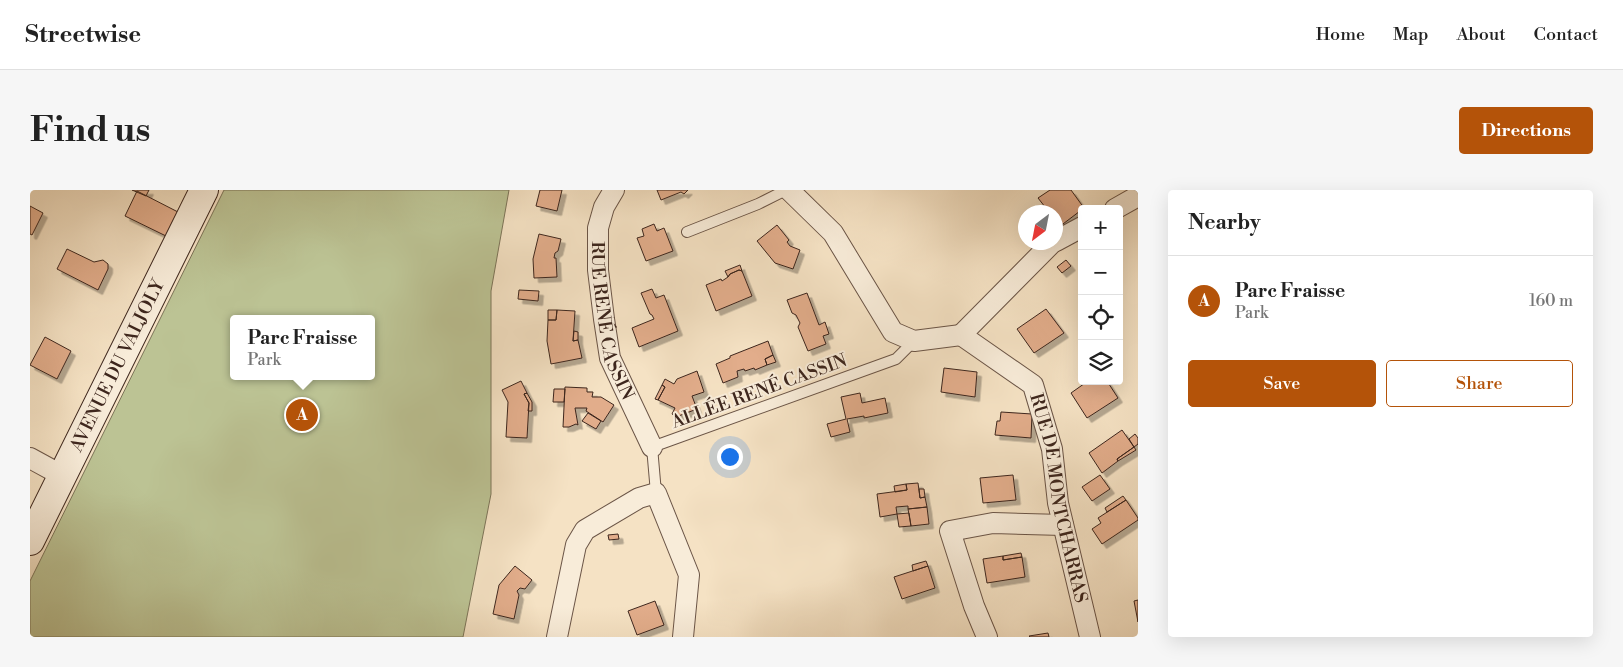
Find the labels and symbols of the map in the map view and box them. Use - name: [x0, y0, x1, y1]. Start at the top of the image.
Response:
- north arrow: [1018, 205, 1063, 250]
- street label: RUE RENÉ CASSIN: [586, 241, 639, 404]
- street label: AVENUE DU VALJOLY: [65, 275, 170, 456]
- street label: ALLÉE RENÉ CASSIN: [667, 349, 851, 434]
- street label: RUE DE MONTCHARRAS: [1024, 391, 1092, 605]
- pin: A: [286, 396, 318, 434]
- your location: [717, 444, 743, 470]

